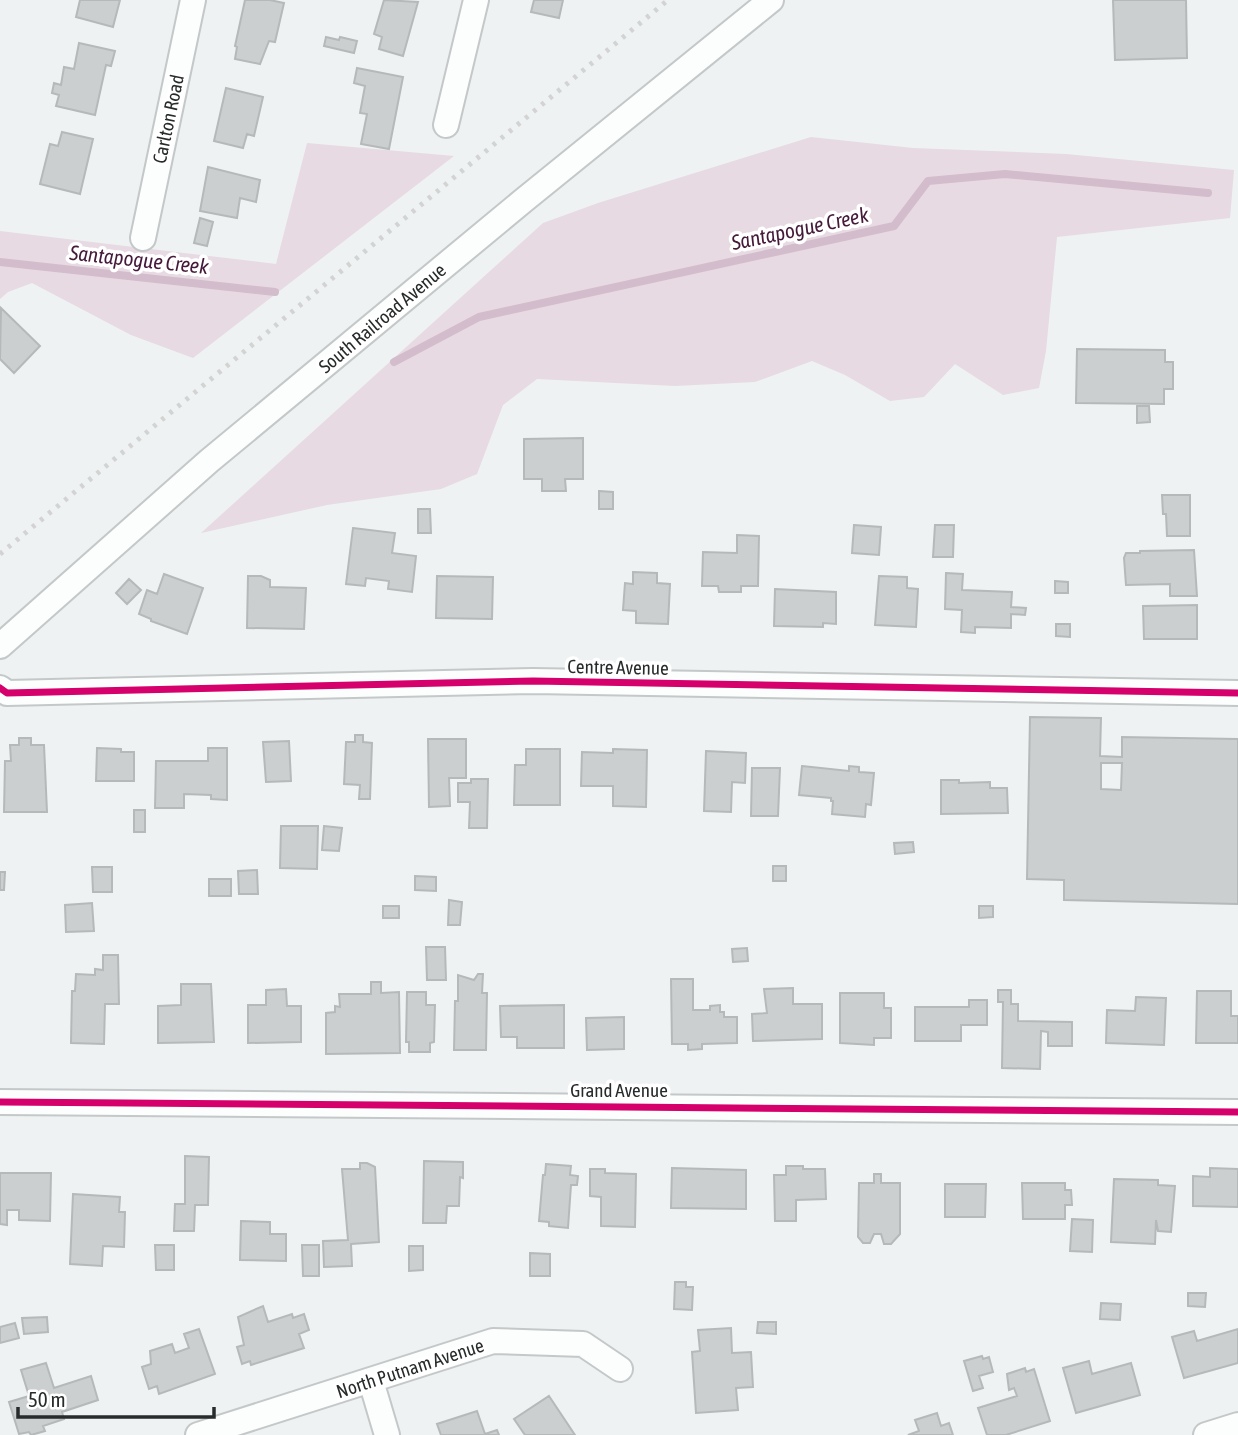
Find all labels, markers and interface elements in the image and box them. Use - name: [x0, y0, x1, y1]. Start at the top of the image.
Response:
- street label: Carlton Road: [148, 73, 188, 165]
- water label: Santapogue Creek: [728, 202, 871, 254]
- water label: Santapogue Creek: [67, 240, 211, 278]
- street label: South Railroad Avenue: [314, 259, 450, 377]
- street label: Centre Avenue: [567, 655, 669, 679]
- street label: Grand Avenue: [570, 1079, 668, 1101]
- street label: North Putnam Avenue: [333, 1334, 487, 1402]
- scale bar: [18, 1376, 214, 1420]
- text: 50 m: [28, 1387, 66, 1411]

